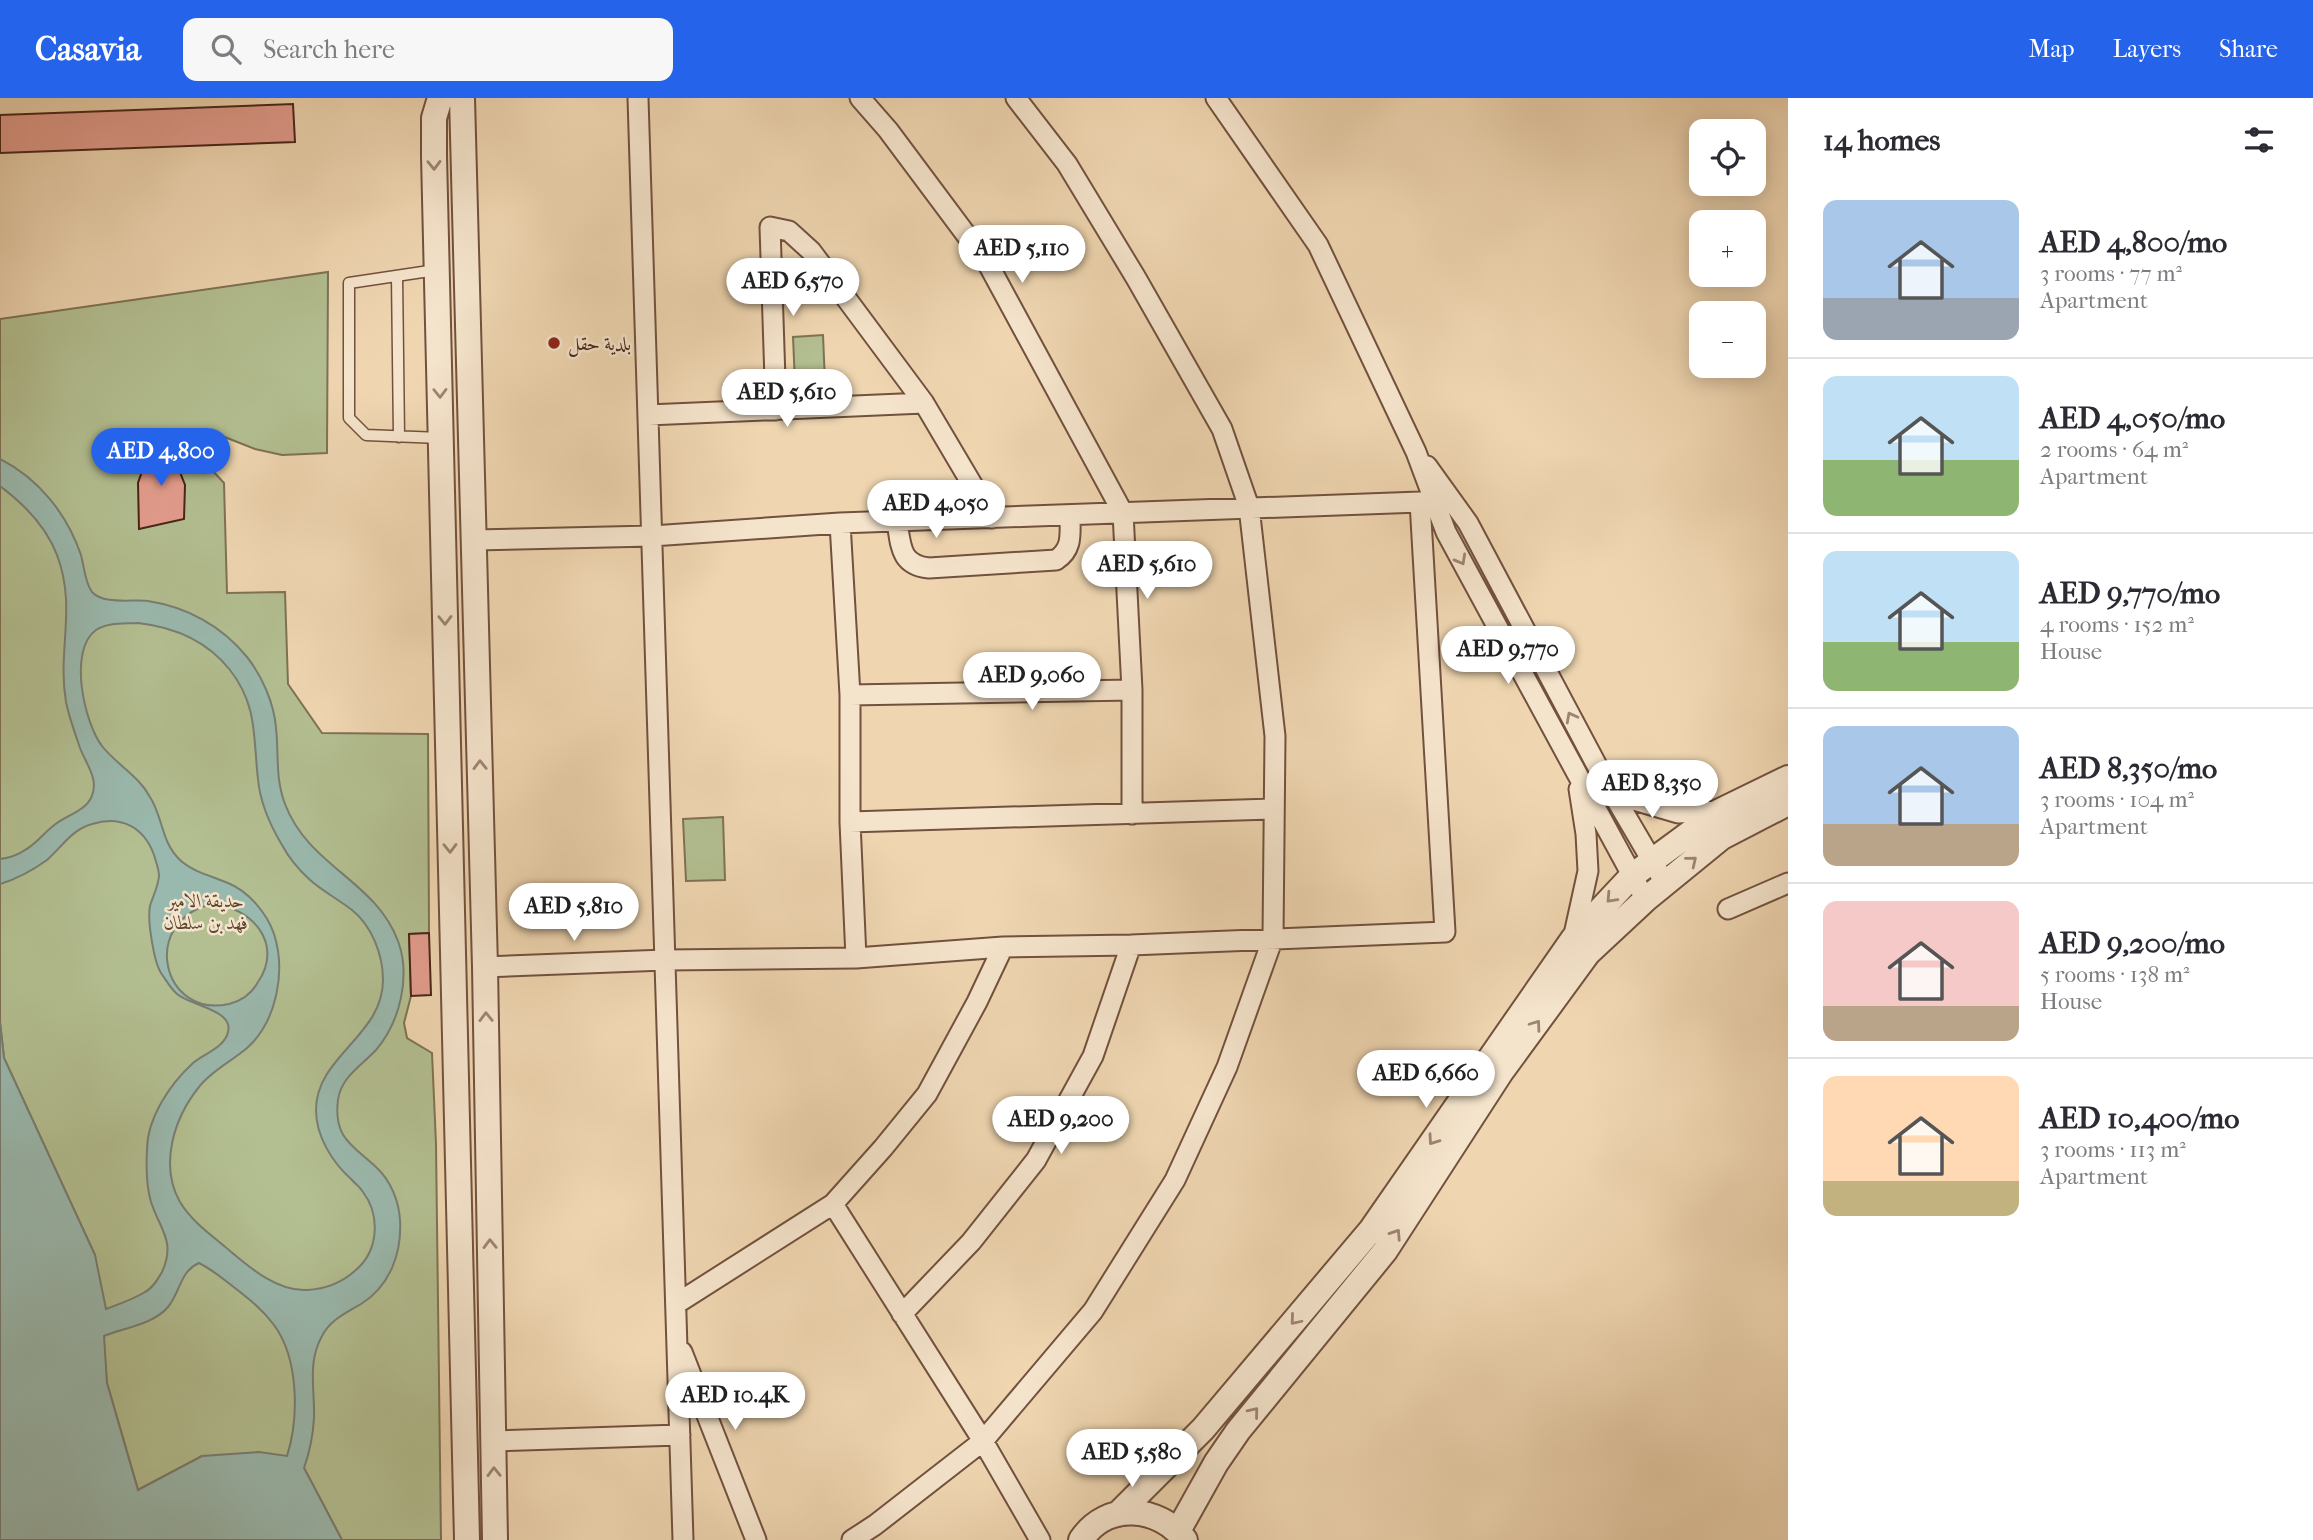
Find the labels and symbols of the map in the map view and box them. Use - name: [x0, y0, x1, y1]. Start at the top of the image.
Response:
- one-way arrow: [427, 160, 442, 171]
- pin: AED 5,110: [942, 226, 1102, 285]
- pin: AED 6,570: [713, 258, 873, 318]
- place label: بلدية حقل: [568, 333, 631, 357]
- marker: بلدية حقل: [546, 335, 562, 351]
- pin: AED 5,610: [707, 370, 867, 429]
- one-way arrow: [432, 388, 447, 399]
- pin: AED 4,800: [81, 428, 241, 488]
- pin: AED 4,050: [856, 480, 1016, 540]
- pin: AED 5,610: [1067, 542, 1227, 601]
- one-way arrow: [1453, 552, 1466, 565]
- one-way arrow: [437, 615, 452, 626]
- pin: AED 9,770: [1428, 626, 1588, 686]
- pin: AED 9,060: [952, 652, 1112, 712]
- one-way arrow: [1566, 712, 1579, 724]
- one-way arrow: [472, 759, 487, 770]
- pin: AED 8,350: [1572, 760, 1732, 820]
- one-way arrow: [442, 843, 458, 853]
- one-way arrow: [1684, 857, 1697, 869]
- pin: AED 5,810: [494, 884, 654, 943]
- park label: حديقة الامير فهد بن سلطان: [164, 890, 248, 934]
- one-way arrow: [1607, 890, 1619, 903]
- one-way arrow: [478, 1011, 493, 1022]
- one-way arrow: [1528, 1020, 1540, 1032]
- pin: AED 6,660: [1346, 1051, 1506, 1110]
- pin: AED 9,200: [981, 1096, 1141, 1156]
- one-way arrow: [1429, 1132, 1441, 1145]
- one-way arrow: [1387, 1228, 1400, 1241]
- one-way arrow: [482, 1239, 498, 1249]
- one-way arrow: [1291, 1312, 1303, 1325]
- pin: AED 10.4K: [655, 1372, 815, 1432]
- one-way arrow: [1246, 1407, 1259, 1419]
- pin: AED 5,580: [1052, 1430, 1212, 1489]
- one-way arrow: [486, 1466, 502, 1477]

